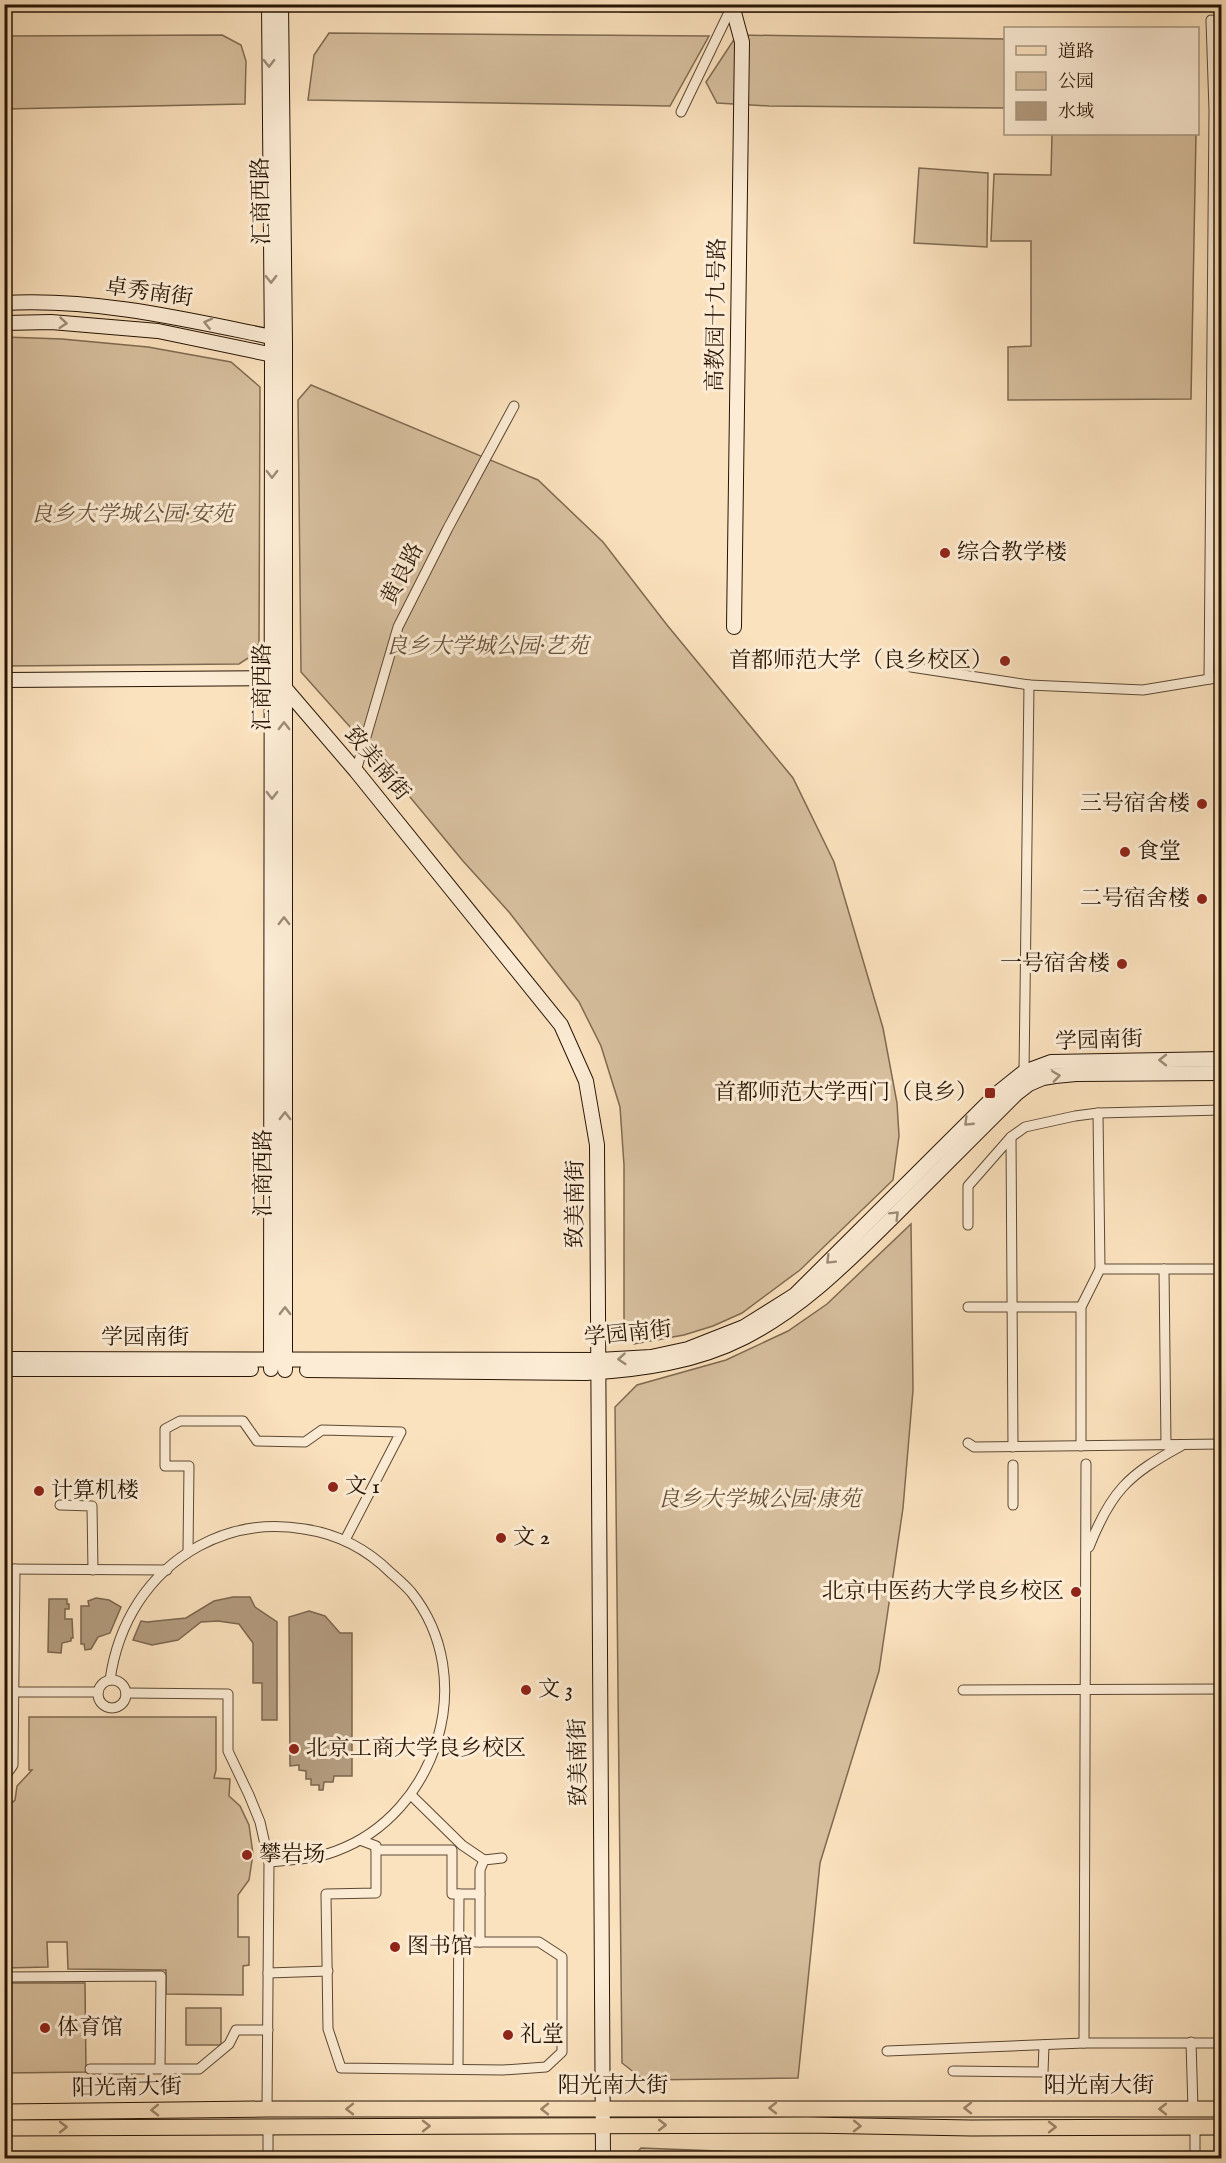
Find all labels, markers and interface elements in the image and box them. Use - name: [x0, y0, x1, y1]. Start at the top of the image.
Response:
- legend: [1004, 27, 1199, 135]
- text: 道路: [1058, 41, 1094, 64]
- one-way arrow: [263, 58, 275, 67]
- text: 公园: [1058, 71, 1094, 94]
- text: 水域: [1058, 101, 1094, 124]
- street label: 汇商西路: [247, 157, 277, 245]
- street label: 高教园十九号路: [702, 238, 732, 392]
- street label: 卓秀南街: [103, 273, 195, 313]
- one-way arrow: [265, 274, 277, 283]
- one-way arrow: [58, 316, 67, 329]
- one-way arrow: [203, 318, 213, 331]
- one-way arrow: [266, 469, 278, 478]
- park label: 良乡大学城公园·安苑: [31, 501, 236, 529]
- street label: 黄良路: [376, 538, 430, 610]
- place label: 综合教学楼: [957, 539, 1067, 567]
- marker: 综合教学楼: [938, 546, 952, 560]
- park label: 良乡大学城公园·艺苑: [386, 633, 591, 661]
- street label: 汇商西路: [249, 643, 277, 731]
- place label: 首都师范大学（良乡校区）: [729, 647, 993, 675]
- marker: 首都师范大学（良乡校区）: [998, 654, 1012, 668]
- street label: 致美南街: [338, 721, 416, 807]
- one-way arrow: [278, 722, 290, 731]
- one-way arrow: [266, 790, 278, 799]
- place label: 三号宿舍楼: [1080, 790, 1190, 818]
- marker: 三号宿舍楼: [1195, 797, 1209, 811]
- place label: 食堂: [1137, 838, 1181, 866]
- marker: 食堂: [1118, 845, 1132, 859]
- place label: 二号宿舍楼: [1080, 885, 1190, 913]
- marker: 二号宿舍楼: [1195, 892, 1209, 906]
- one-way arrow: [278, 917, 290, 926]
- place label: 一号宿舍楼: [1000, 950, 1110, 978]
- marker: 一号宿舍楼: [1115, 957, 1129, 971]
- street label: 学园南街: [1055, 1025, 1143, 1057]
- one-way arrow: [1159, 1054, 1168, 1066]
- one-way arrow: [1052, 1070, 1061, 1083]
- place label: 首都师范大学西门（良乡）: [714, 1079, 978, 1107]
- marker: 首都师范大学西门（良乡）: [983, 1086, 997, 1100]
- one-way arrow: [279, 1112, 291, 1121]
- one-way arrow: [965, 1114, 976, 1125]
- street label: 汇商西路: [250, 1129, 278, 1217]
- street label: 致美南街: [562, 1160, 590, 1248]
- one-way arrow: [888, 1211, 899, 1222]
- one-way arrow: [827, 1252, 838, 1263]
- one-way arrow: [279, 1307, 291, 1316]
- street label: 学园南街: [583, 1315, 673, 1353]
- street label: 学园南街: [101, 1324, 189, 1352]
- one-way arrow: [618, 1352, 627, 1365]
- place label: 文 1: [345, 1473, 380, 1501]
- place label: 计算机楼: [51, 1477, 139, 1505]
- marker: 文 1: [326, 1480, 340, 1494]
- marker: 计算机楼: [32, 1484, 46, 1498]
- park label: 良乡大学城公园·康苑: [658, 1486, 863, 1514]
- place label: 文 2: [513, 1524, 550, 1552]
- marker: 文 2: [494, 1531, 508, 1545]
- place label: 北京中医药大学良乡校区: [822, 1578, 1064, 1606]
- marker: 北京中医药大学良乡校区: [1069, 1585, 1083, 1599]
- place label: 文 3: [538, 1676, 573, 1704]
- marker: 文 3: [519, 1683, 533, 1697]
- street label: 致美南街: [564, 1718, 594, 1806]
- place label: 北京工商大学良乡校区: [306, 1735, 526, 1763]
- marker: 北京工商大学良乡校区: [287, 1742, 301, 1756]
- place label: 攀岩场: [259, 1841, 325, 1869]
- marker: 攀岩场: [240, 1848, 254, 1862]
- place label: 图书馆: [407, 1933, 473, 1961]
- marker: 图书馆: [388, 1940, 402, 1954]
- place label: 体育馆: [57, 2014, 123, 2042]
- marker: 体育馆: [38, 2021, 52, 2035]
- place label: 礼堂: [520, 2021, 564, 2049]
- marker: 礼堂: [501, 2028, 515, 2042]
- street label: 阳光南大街: [558, 2072, 668, 2100]
- street label: 阳光南大街: [1044, 2072, 1154, 2100]
- street label: 阳光南大街: [72, 2073, 182, 2103]
- one-way arrow: [769, 2102, 778, 2114]
- one-way arrow: [964, 2102, 973, 2115]
- one-way arrow: [345, 2103, 354, 2115]
- one-way arrow: [540, 2103, 549, 2115]
- one-way arrow: [1159, 2103, 1168, 2115]
- one-way arrow: [150, 2104, 159, 2116]
- one-way arrow: [657, 2119, 666, 2131]
- one-way arrow: [421, 2120, 430, 2132]
- one-way arrow: [852, 2120, 861, 2132]
- one-way arrow: [58, 2121, 67, 2133]
- one-way arrow: [1047, 2121, 1056, 2133]

